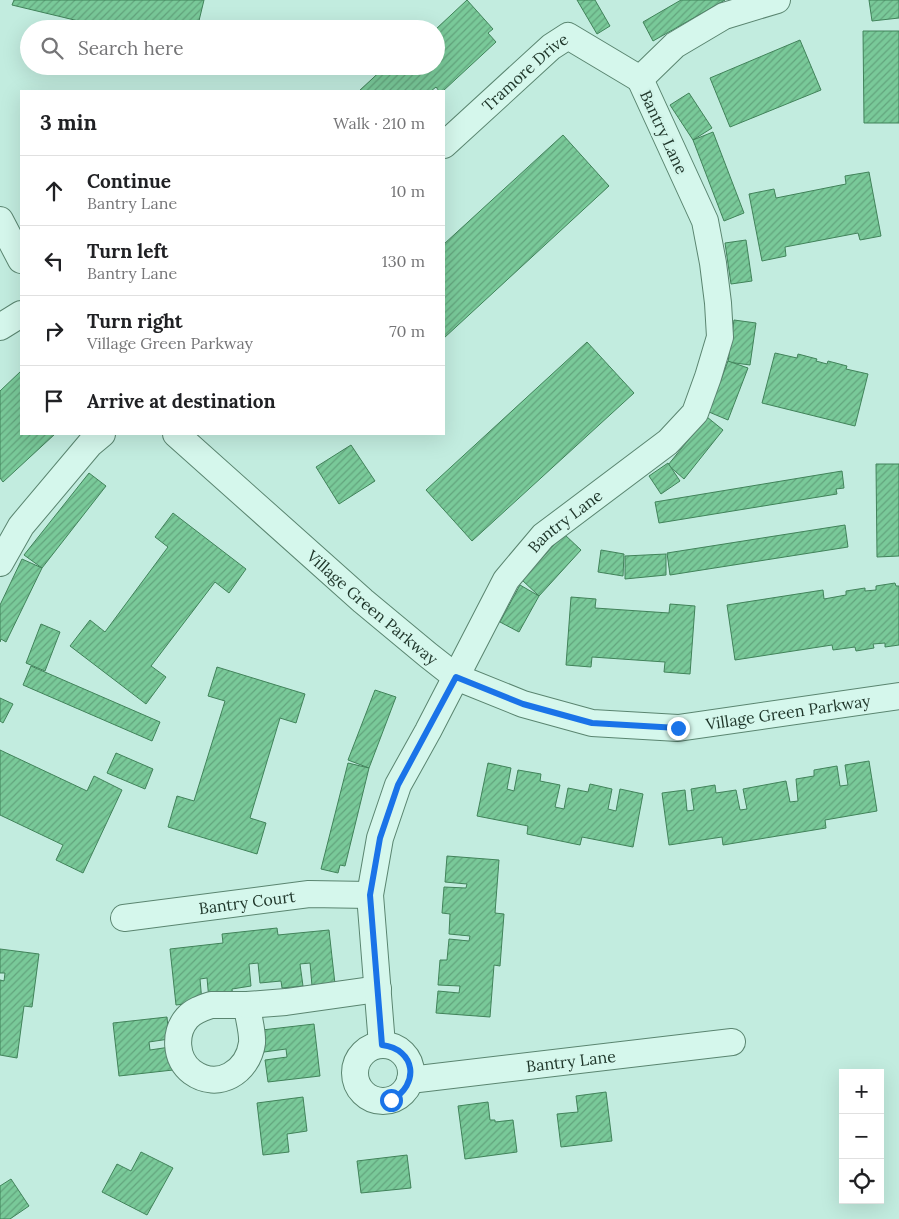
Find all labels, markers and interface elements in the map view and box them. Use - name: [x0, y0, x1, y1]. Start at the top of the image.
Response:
- search box: [20, 20, 445, 75]
- street label: Tramore Drive: [478, 29, 572, 115]
- icon: search: [38, 34, 66, 62]
- text: Search here: [78, 36, 184, 60]
- street label: Bantry Lane: [636, 87, 692, 177]
- text: 3 min: [40, 109, 97, 136]
- text: Walk · 210 m: [333, 113, 425, 133]
- text: Continue: [87, 169, 171, 193]
- icon: ahead: [40, 177, 68, 205]
- text: 10 m: [391, 181, 425, 201]
- text: Bantry Lane: [87, 193, 177, 213]
- text: Turn left: [87, 239, 168, 263]
- icon: left: [40, 247, 68, 275]
- text: 130 m: [382, 251, 425, 271]
- text: Bantry Lane: [87, 263, 177, 283]
- text: Turn right: [87, 309, 183, 333]
- icon: right: [40, 317, 68, 345]
- text: 70 m: [389, 321, 425, 341]
- text: Village Green Parkway: [87, 333, 253, 353]
- icon: arrive: [40, 387, 68, 415]
- text: Arrive at destination: [87, 389, 276, 413]
- street label: Bantry Lane: [523, 485, 606, 557]
- street label: Village Green Parkway: [302, 545, 442, 669]
- street label: Village Green Parkway: [703, 690, 872, 734]
- route end: [667, 717, 690, 740]
- street label: Bantry Court: [197, 886, 297, 918]
- street label: Bantry Lane: [525, 1046, 617, 1076]
- map controls: [839, 1069, 884, 1204]
- button: +: [839, 1069, 884, 1114]
- route start: [380, 1089, 403, 1112]
- button: −: [839, 1114, 884, 1159]
- button: locate: [839, 1159, 884, 1204]

